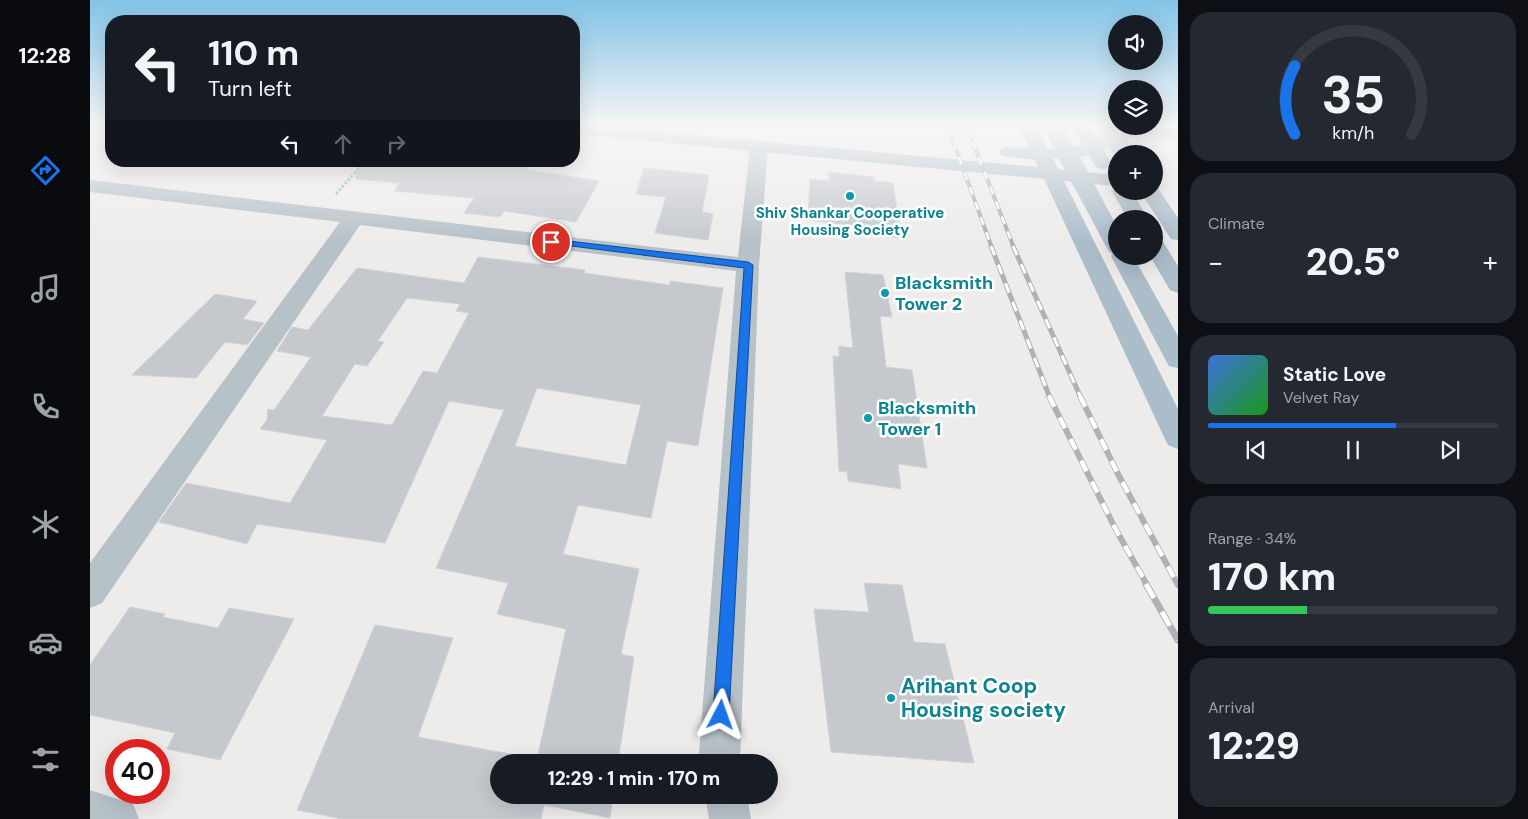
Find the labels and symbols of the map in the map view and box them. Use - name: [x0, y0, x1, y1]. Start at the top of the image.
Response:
- marker: Shiv Shankar Cooperative Housing Society: [844, 190, 856, 202]
- place label: Shiv Shankar Cooperative Housing Society: [756, 203, 944, 240]
- pin: [530, 221, 572, 263]
- place label: Blacksmith Tower 2: [895, 271, 993, 316]
- marker: Blacksmith Tower 2: [879, 287, 891, 299]
- place label: Blacksmith Tower 1: [878, 396, 976, 441]
- marker: Blacksmith Tower 1: [862, 412, 874, 424]
- place label: Arihant Coop Housing society: [901, 672, 1066, 724]
- position arrow: [694, 688, 746, 740]
- marker: Arihant Coop Housing society: [885, 692, 897, 704]
- speed limit sign: 40: [105, 739, 170, 804]

